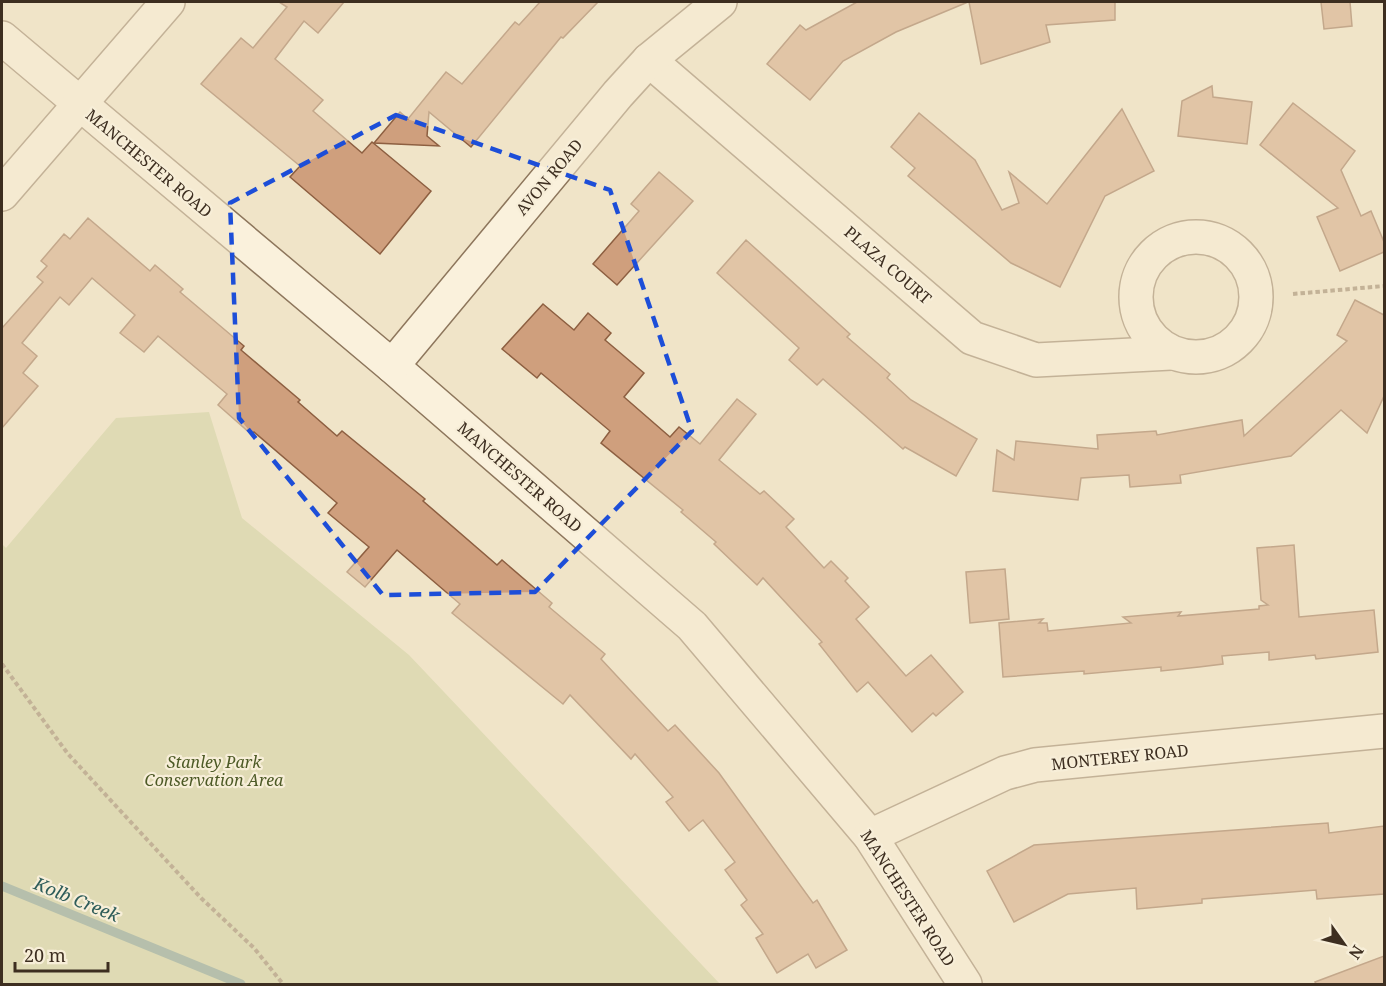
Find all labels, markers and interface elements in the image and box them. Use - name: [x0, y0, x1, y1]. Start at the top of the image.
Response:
- street label: MANCHESTER ROAD: [81, 104, 217, 222]
- street label: AVON ROAD: [511, 134, 587, 220]
- street label: PLAZA COURT: [840, 221, 936, 309]
- street label: MANCHESTER ROAD: [453, 417, 587, 537]
- street label: MONTEREY ROAD: [1050, 739, 1190, 775]
- park label: Stanley Park Conservation Area: [145, 751, 284, 791]
- street label: MANCHESTER ROAD: [856, 826, 960, 970]
- water label: Kolb Creek: [30, 871, 124, 927]
- north arrow: [1314, 914, 1374, 974]
- scale bar: [15, 935, 108, 973]
- text: N: [1344, 941, 1369, 964]
- text: 20 m: [24, 943, 66, 967]

